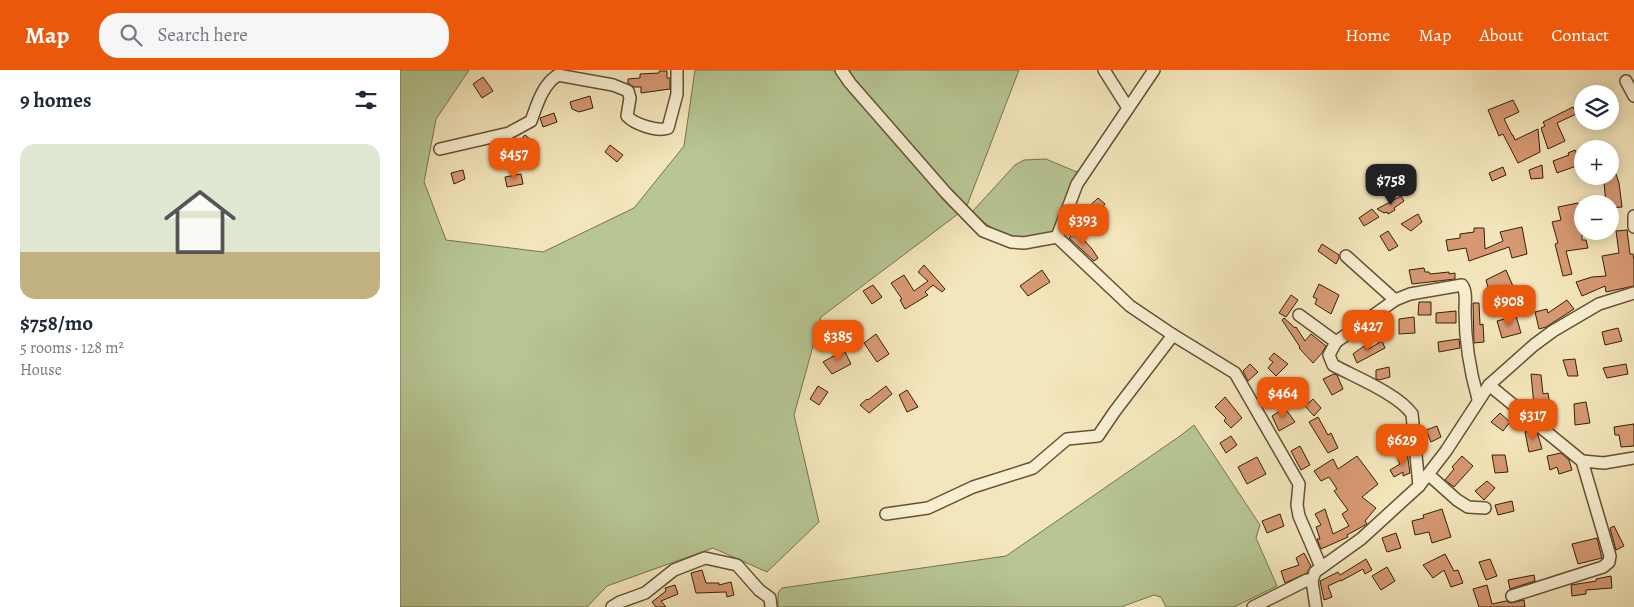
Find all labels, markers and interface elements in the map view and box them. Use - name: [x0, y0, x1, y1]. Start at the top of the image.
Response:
- search box: [99, 13, 449, 58]
- text: Map: [25, 19, 69, 51]
- icon: search: [117, 21, 145, 49]
- text: Search here: [157, 22, 248, 48]
- text: Home: [1345, 23, 1390, 47]
- text: Map: [1418, 23, 1451, 47]
- text: About: [1479, 23, 1523, 47]
- text: Contact: [1551, 23, 1609, 47]
- map controls: [1574, 85, 1619, 240]
- button: layers: [1574, 85, 1619, 130]
- text: 9 homes: [20, 86, 91, 114]
- icon: filters: [352, 86, 380, 114]
- pin: $457: [484, 138, 544, 180]
- button: +: [1574, 140, 1619, 185]
- text: $457: [500, 143, 528, 165]
- pin: $758: [1361, 164, 1421, 206]
- text: $758: [1377, 169, 1405, 191]
- icon: home: [155, 177, 245, 267]
- button: −: [1574, 195, 1619, 240]
- pin: $393: [1053, 204, 1113, 246]
- text: $393: [1069, 209, 1097, 231]
- pin: $908: [1479, 284, 1539, 327]
- text: $908: [1494, 290, 1524, 312]
- text: $758/mo: [20, 309, 93, 337]
- pin: $427: [1338, 310, 1398, 352]
- text: $427: [1353, 315, 1383, 337]
- pin: $385: [808, 320, 868, 362]
- text: $385: [824, 325, 852, 347]
- text: 5 rooms · 128 m²: [20, 337, 124, 359]
- text: House: [20, 359, 62, 381]
- pin: $464: [1253, 376, 1313, 419]
- text: $464: [1268, 382, 1298, 404]
- pin: $317: [1503, 398, 1563, 441]
- text: $317: [1520, 404, 1546, 426]
- pin: $629: [1372, 424, 1432, 466]
- text: $629: [1387, 429, 1417, 451]

